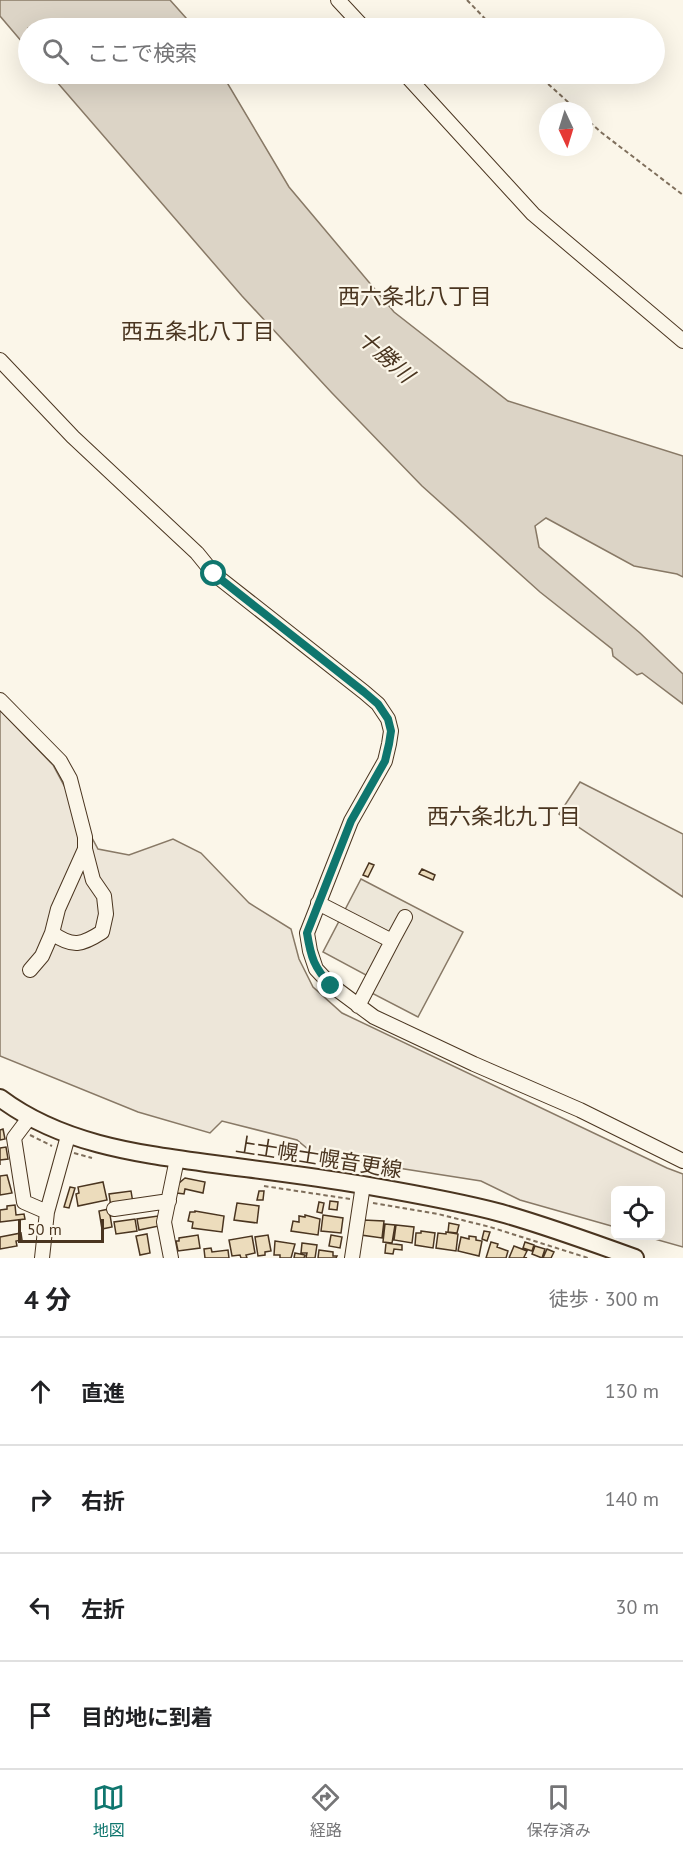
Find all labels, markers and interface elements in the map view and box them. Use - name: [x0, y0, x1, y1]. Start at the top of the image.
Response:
- search box: [18, 18, 665, 84]
- icon: search: [39, 35, 72, 68]
- text: ここで検索: [87, 39, 197, 67]
- north arrow: [539, 102, 593, 156]
- district label: 西六条北八丁目: [338, 282, 492, 310]
- district label: 西五条北八丁目: [121, 317, 275, 345]
- water label: 十勝川: [352, 324, 421, 390]
- route start: [200, 560, 226, 586]
- district label: 西六条北九丁目: [427, 802, 581, 830]
- route end: [317, 972, 343, 998]
- street label: 上士幌士幌音更線: [234, 1131, 404, 1183]
- map controls: [611, 1186, 665, 1240]
- button: locate: [611, 1186, 665, 1240]
- scale bar: [18, 1216, 104, 1244]
- text: 50 m: [27, 1219, 62, 1239]
- text: 4 分: [24, 1283, 71, 1316]
- text: 徒歩 · 300 m: [549, 1286, 659, 1312]
- icon: ahead: [24, 1375, 57, 1408]
- text: 130 m: [605, 1378, 659, 1404]
- text: 直進: [81, 1379, 125, 1407]
- icon: right: [24, 1483, 57, 1516]
- text: 140 m: [605, 1486, 659, 1512]
- text: 右折: [81, 1487, 125, 1515]
- icon: left: [24, 1591, 57, 1624]
- text: 30 m: [616, 1594, 659, 1620]
- text: 左折: [81, 1595, 125, 1623]
- icon: arrive: [24, 1699, 57, 1732]
- text: 目的地に到着: [81, 1703, 213, 1731]
- tab: 地図: [92, 1781, 125, 1841]
- tab: 経路: [309, 1781, 342, 1841]
- tab: 保存済み: [527, 1781, 591, 1841]

